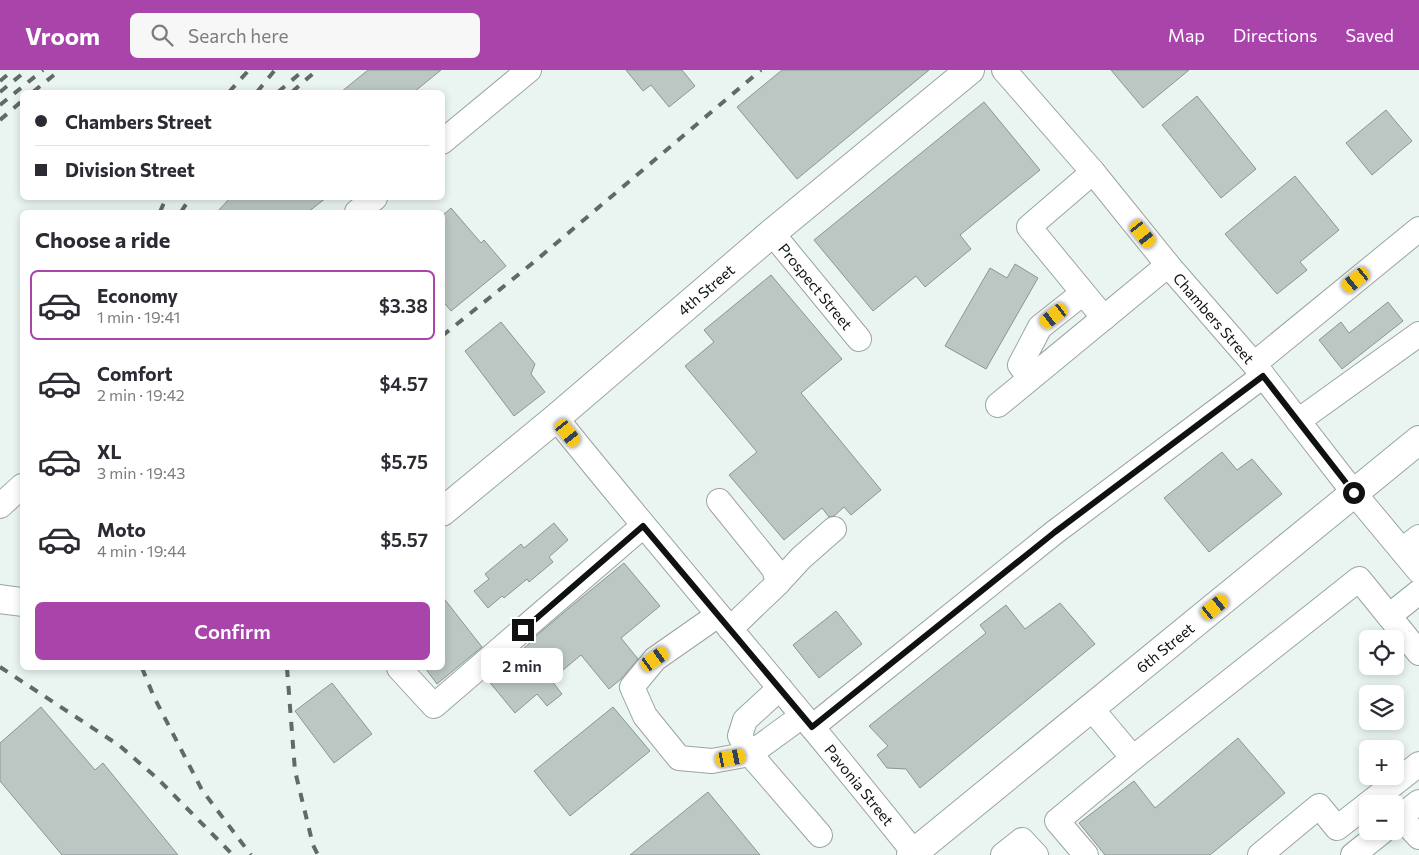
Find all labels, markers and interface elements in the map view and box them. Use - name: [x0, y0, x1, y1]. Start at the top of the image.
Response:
- search box: [130, 13, 480, 58]
- text: Vroom: [25, 21, 100, 50]
- icon: search: [148, 21, 176, 49]
- text: Search here: [188, 24, 289, 47]
- text: Map: [1168, 24, 1205, 46]
- text: Directions: [1233, 24, 1317, 46]
- text: Saved: [1345, 24, 1394, 46]
- text: Chambers Street: [65, 110, 212, 133]
- text: Division Street: [65, 158, 195, 181]
- car: [1127, 218, 1158, 250]
- text: Choose a ride: [35, 226, 170, 253]
- street label: Prospect Street: [775, 239, 857, 333]
- street label: 4th Street: [674, 260, 738, 319]
- car: [1339, 265, 1372, 295]
- street label: Chambers Street: [1170, 269, 1258, 367]
- icon: car: [37, 283, 82, 328]
- text: Economy: [97, 284, 178, 307]
- text: $3.38: [379, 294, 428, 317]
- car: [1037, 301, 1070, 331]
- text: 1 min · 19:41: [97, 307, 180, 326]
- icon: car: [37, 361, 82, 406]
- text: Comfort: [97, 362, 173, 385]
- text: $4.57: [380, 372, 428, 395]
- text: 2 min · 19:42: [97, 385, 185, 404]
- car: [552, 417, 583, 449]
- icon: car: [37, 439, 82, 484]
- text: XL: [97, 440, 122, 463]
- text: $5.75: [381, 450, 428, 473]
- text: 3 min · 19:43: [97, 463, 185, 482]
- route start: [1343, 482, 1365, 504]
- icon: car: [37, 517, 82, 562]
- text: Moto: [97, 518, 146, 541]
- text: $5.57: [380, 528, 428, 551]
- text: 4 min · 19:44: [97, 541, 186, 560]
- car: [1198, 592, 1231, 622]
- button: Confirm: [35, 602, 430, 660]
- route end: [512, 619, 534, 641]
- street label: 6th Street: [1133, 619, 1197, 676]
- map controls: [1359, 630, 1404, 840]
- button: locate: [1359, 630, 1404, 675]
- car: [638, 644, 671, 674]
- callout: 2 min: [482, 648, 564, 682]
- text: 2 min: [502, 656, 542, 675]
- button: layers: [1359, 685, 1404, 730]
- button: +: [1359, 740, 1404, 785]
- street label: Pavonia Street: [821, 741, 898, 829]
- car: [714, 748, 747, 768]
- button: −: [1359, 795, 1404, 840]

